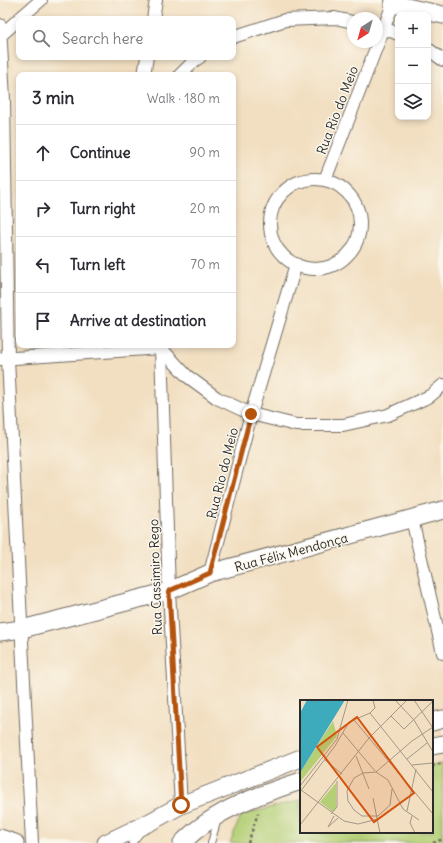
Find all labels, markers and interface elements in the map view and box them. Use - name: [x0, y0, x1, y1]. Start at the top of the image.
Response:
- north arrow: [347, 12, 383, 48]
- map controls: [395, 12, 431, 120]
- button: +: [395, 12, 431, 48]
- search box: [16, 16, 236, 60]
- icon: search: [30, 27, 52, 49]
- text: Search here: [62, 29, 143, 48]
- button: −: [395, 48, 431, 84]
- street label: Rua Rio do Meio: [313, 63, 362, 157]
- button: layers: [395, 84, 431, 120]
- text: 3 min: [32, 87, 74, 109]
- text: Walk · 180 m: [147, 90, 220, 107]
- icon: ahead: [32, 142, 54, 164]
- text: Continue: [70, 143, 131, 162]
- text: 90 m: [189, 144, 220, 161]
- icon: right: [32, 198, 54, 220]
- text: Turn right: [70, 199, 135, 218]
- text: 20 m: [190, 200, 220, 217]
- icon: left: [32, 254, 54, 276]
- text: Turn left: [70, 255, 125, 274]
- text: 70 m: [191, 256, 220, 273]
- icon: arrive: [32, 310, 54, 332]
- text: Arrive at destination: [70, 311, 206, 330]
- route end: [242, 405, 260, 423]
- street label: Rua Rio do Meio: [203, 426, 242, 521]
- street label: Rua Cassimiro Rego: [145, 519, 166, 635]
- street label: Rua Félix Mendonça: [233, 529, 350, 576]
- inset map: [300, 700, 433, 833]
- route start: [172, 796, 190, 814]

